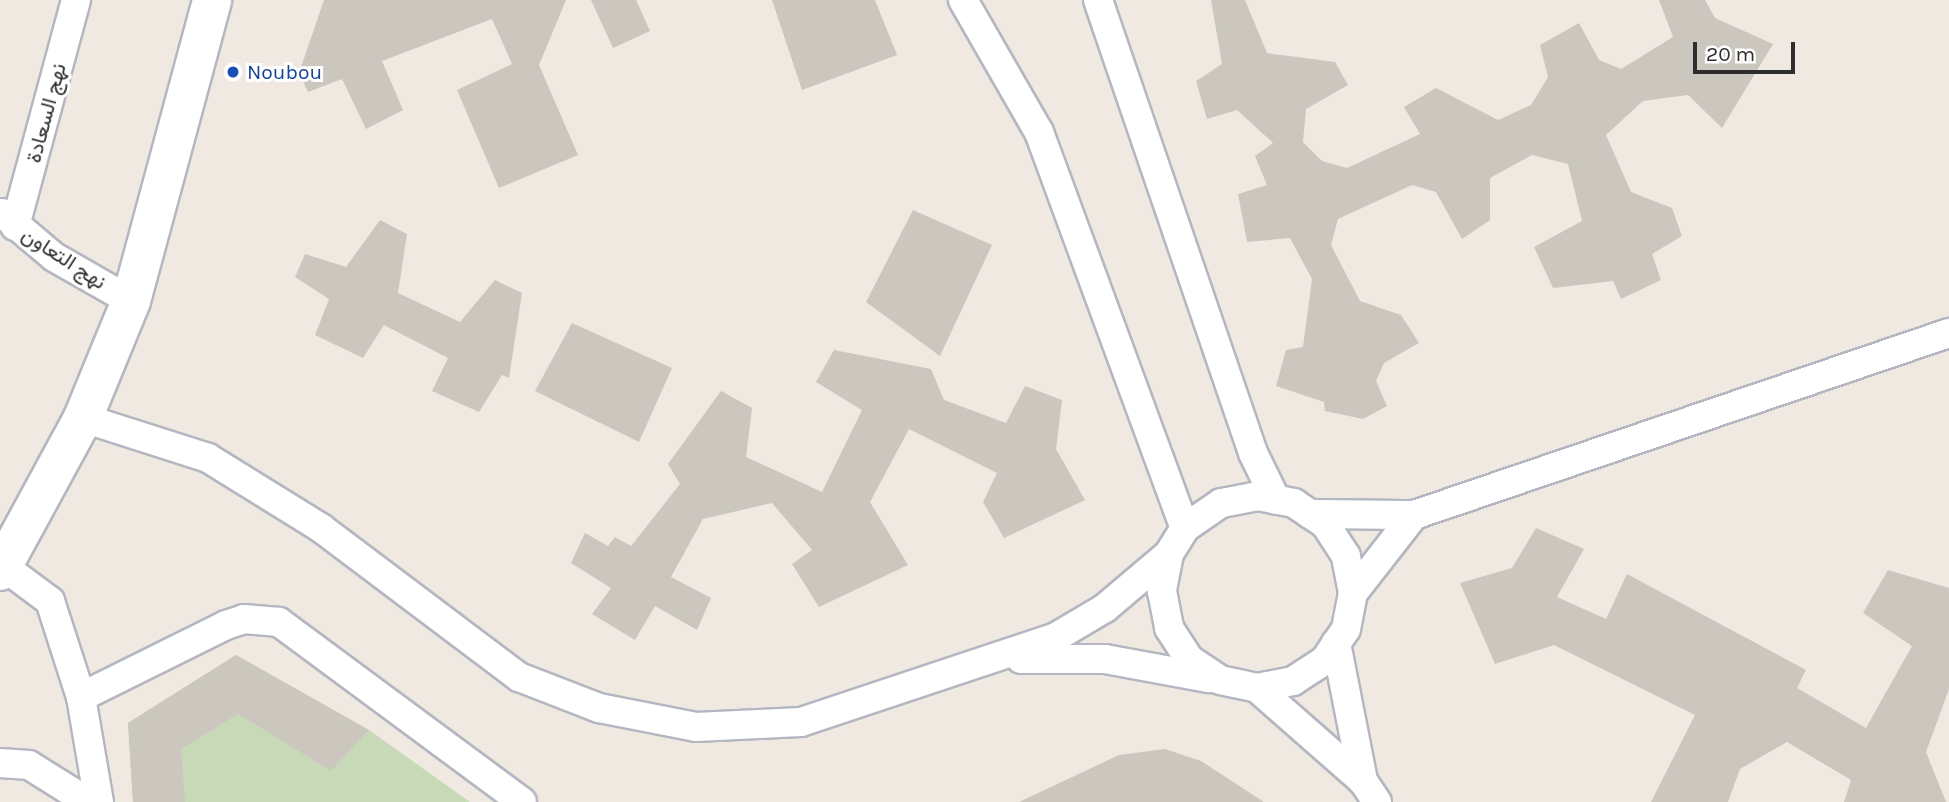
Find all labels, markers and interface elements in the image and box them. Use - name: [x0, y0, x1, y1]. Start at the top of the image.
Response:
- scale bar: [1697, 28, 1798, 72]
- text: 20 m: [1706, 42, 1755, 66]
- place label: Noubou: [247, 59, 322, 85]
- street label: نهج السعادة: [21, 61, 71, 165]
- marker: Noubou: [225, 64, 241, 80]
- street label: نهج التعاون: [17, 221, 111, 295]

